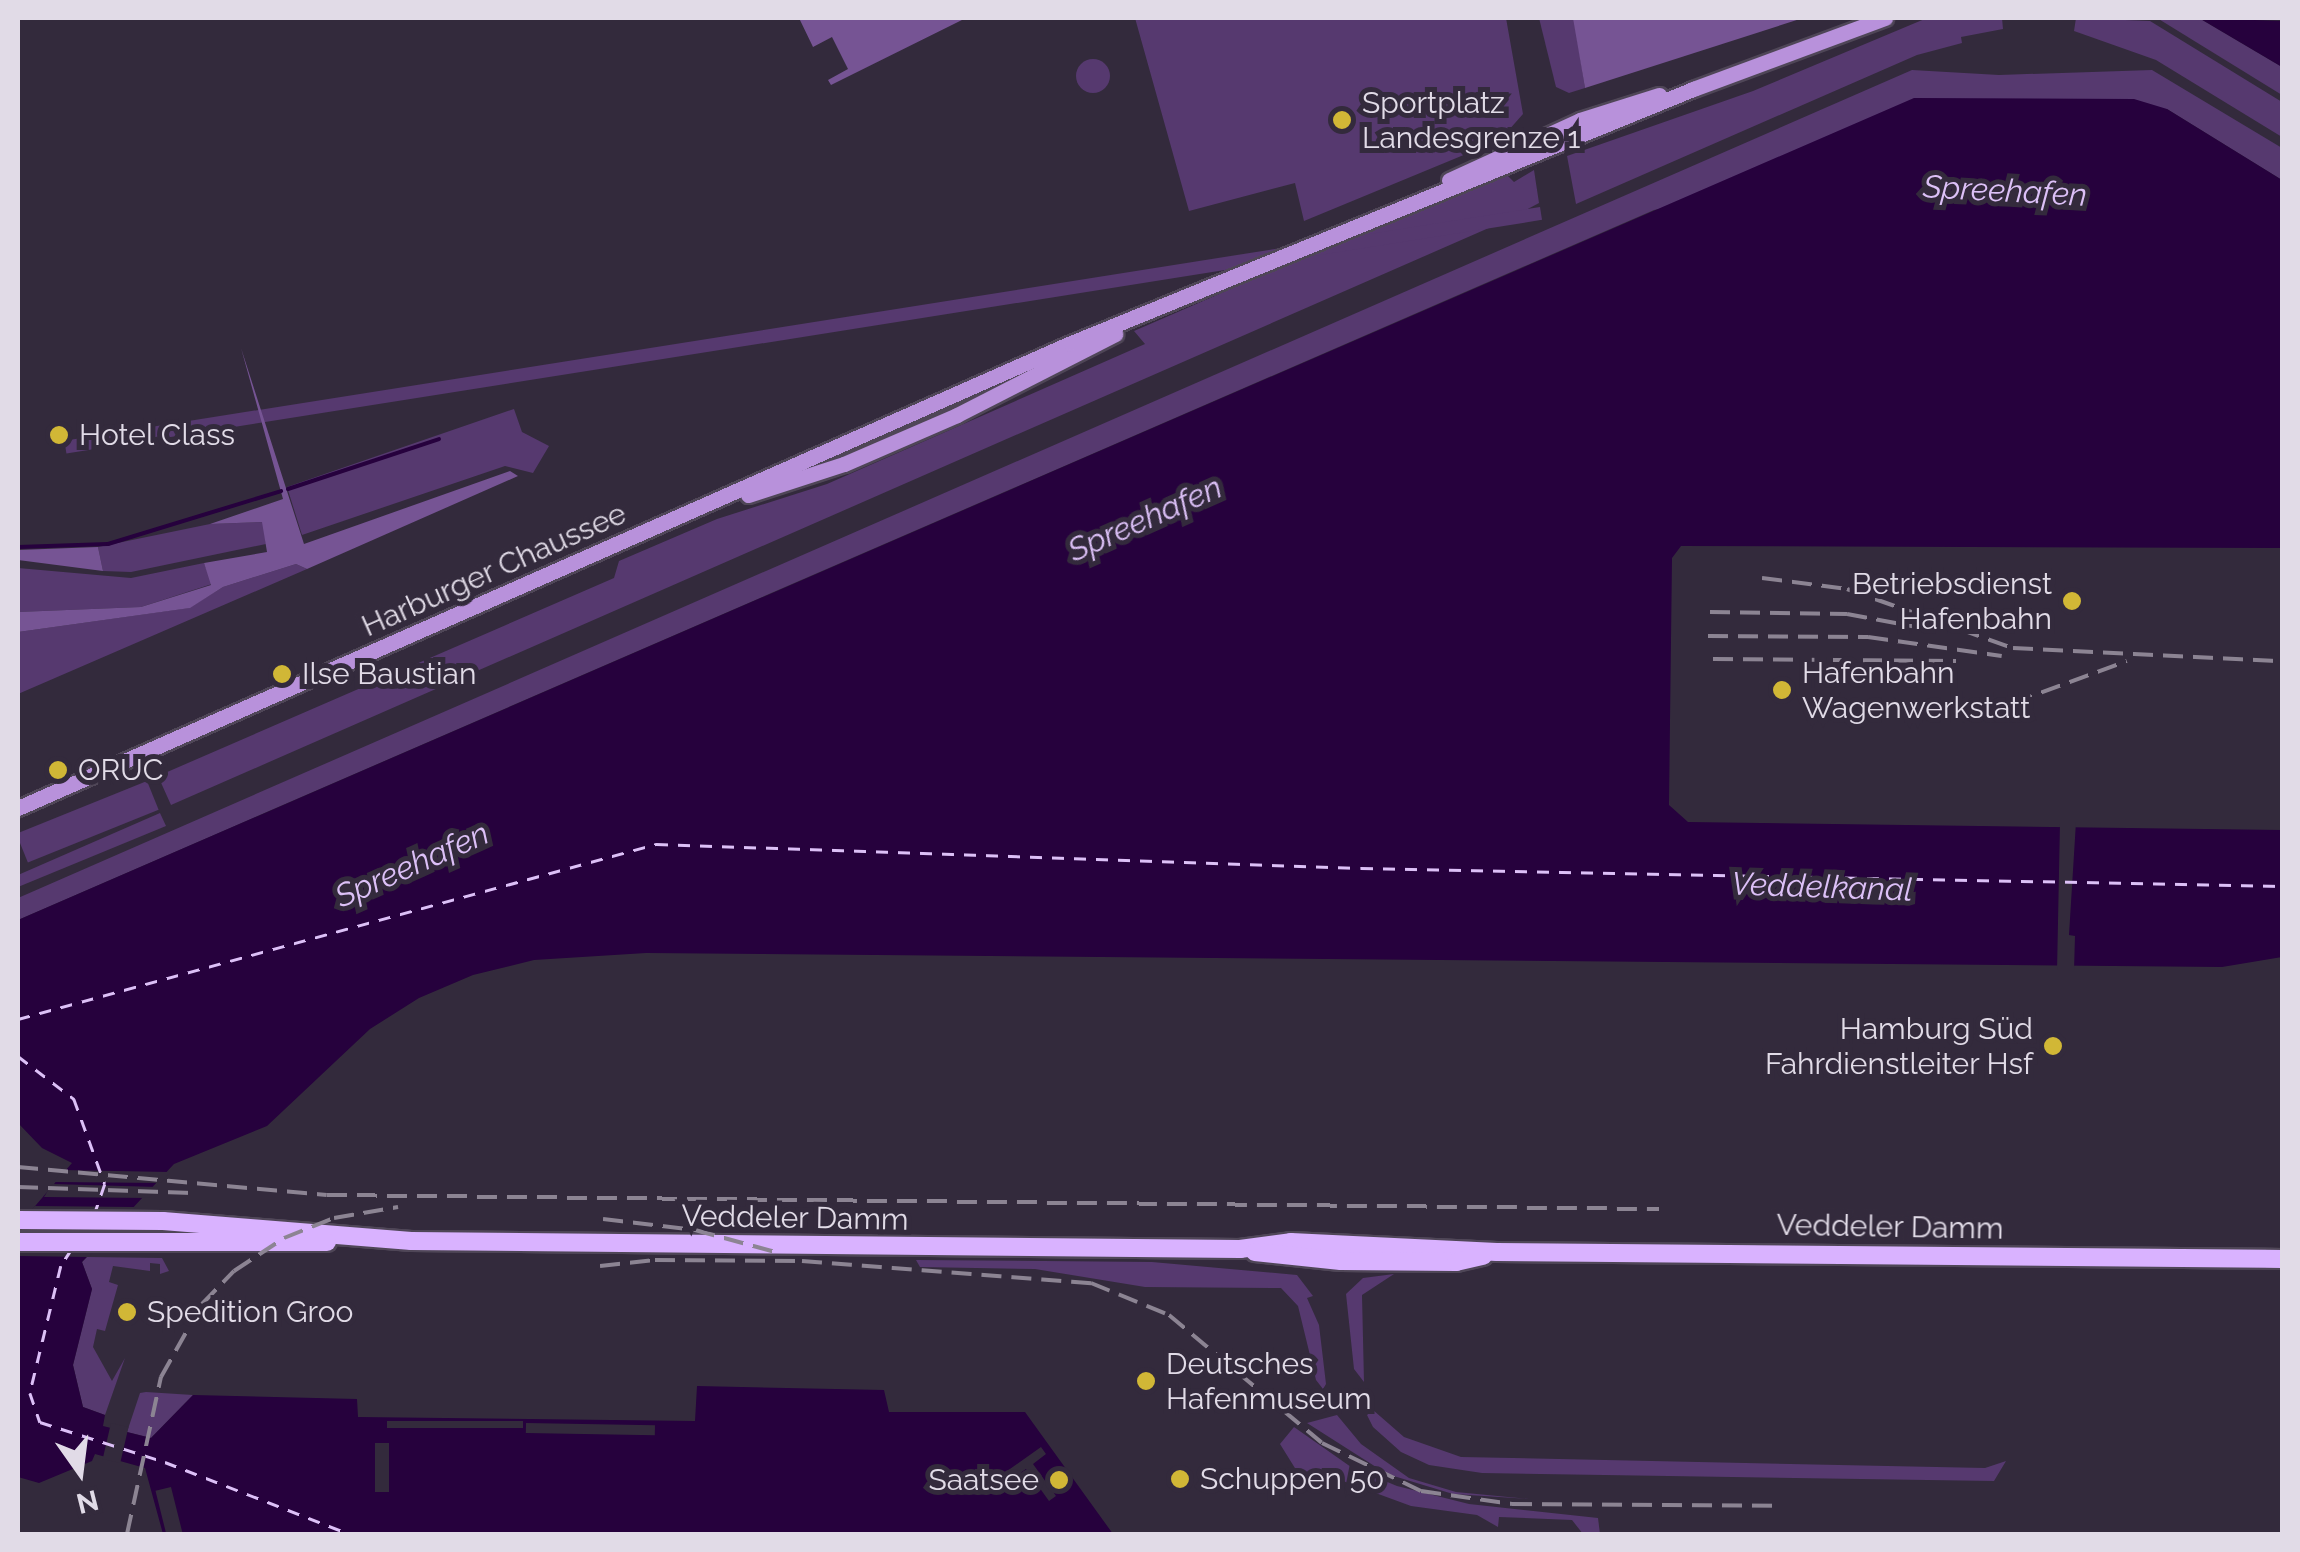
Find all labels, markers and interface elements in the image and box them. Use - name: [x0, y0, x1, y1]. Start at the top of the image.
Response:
- place label: Sportplatz Landesgrenze 1: [1362, 85, 1580, 156]
- marker: Sportplatz Landesgrenze 1: [1331, 109, 1353, 131]
- water label: Spreehafen: [1922, 168, 2088, 214]
- place label: Hotel Class: [79, 417, 236, 453]
- marker: Hotel Class: [48, 424, 70, 446]
- water label: Spreehafen: [1062, 468, 1228, 570]
- street label: Harburger Chaussee: [356, 495, 632, 645]
- place label: Betriebsdienst Hafenbahn: [1852, 566, 2052, 636]
- marker: Betriebsdienst Hafenbahn: [2061, 590, 2083, 612]
- place label: Hafenbahn Wagenwerkstatt: [1802, 655, 2030, 726]
- place label: Ilse Baustian: [302, 656, 476, 692]
- marker: Ilse Baustian: [271, 663, 293, 685]
- marker: Hafenbahn Wagenwerkstatt: [1771, 679, 1793, 701]
- place label: ORUC: [78, 752, 163, 788]
- marker: ORUC: [47, 759, 69, 781]
- water label: Spreehafen: [329, 814, 495, 916]
- water label: Veddelkanal: [1731, 865, 1913, 909]
- place label: Hamburg Süd Fahrdienstleiter Hsf: [1764, 1011, 2033, 1082]
- marker: Hamburg Süd Fahrdienstleiter Hsf: [2042, 1035, 2064, 1057]
- street label: Veddeler Damm: [681, 1198, 909, 1238]
- street label: Veddeler Damm: [1776, 1207, 2004, 1247]
- place label: Spedition Groo: [147, 1294, 353, 1330]
- marker: Spedition Groo: [116, 1301, 138, 1323]
- place label: Deutsches Hafenmuseum: [1166, 1346, 1372, 1416]
- marker: Deutsches Hafenmuseum: [1135, 1370, 1157, 1392]
- north arrow: [30, 1422, 130, 1522]
- place label: Schuppen 50: [1200, 1461, 1384, 1497]
- place label: Saatsee: [928, 1462, 1039, 1498]
- marker: Schuppen 50: [1169, 1468, 1191, 1490]
- marker: Saatsee: [1048, 1469, 1070, 1491]
- text: N: [73, 1483, 102, 1520]

